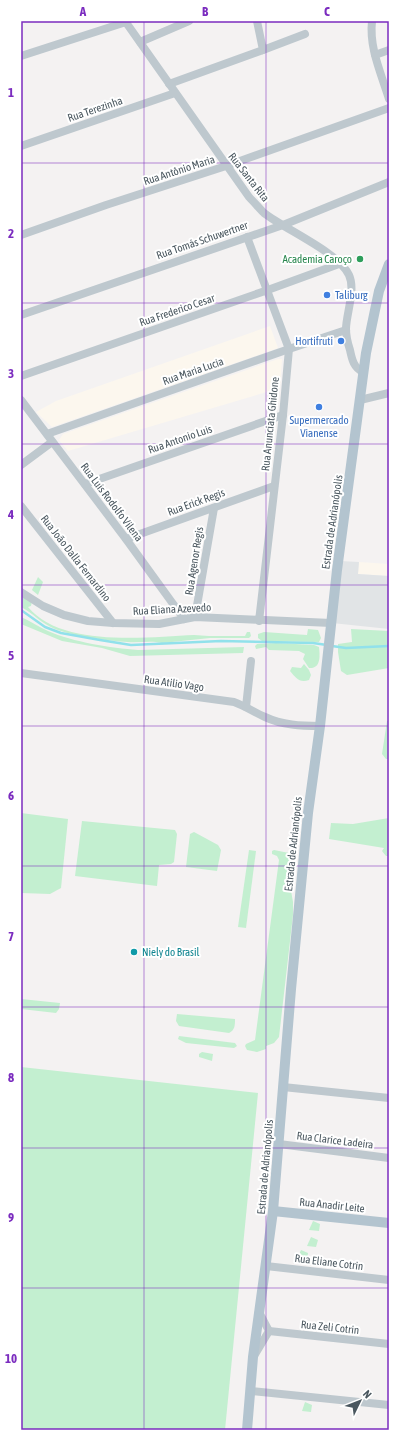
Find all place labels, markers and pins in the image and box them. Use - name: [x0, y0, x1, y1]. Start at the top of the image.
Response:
- place label: Academia Caroço: [282, 253, 352, 265]
- marker: Academia Caroço: [355, 254, 365, 264]
- place label: Taliburg: [335, 289, 368, 301]
- marker: Taliburg: [322, 290, 332, 300]
- place label: Hortifruti: [295, 335, 333, 347]
- marker: Hortifruti: [336, 336, 346, 346]
- marker: Supermercado Vianense: [314, 402, 324, 412]
- place label: Supermercado Vianense: [289, 414, 349, 439]
- place label: Niely do Brasil: [142, 946, 200, 958]
- marker: Niely do Brasil: [129, 947, 139, 957]

